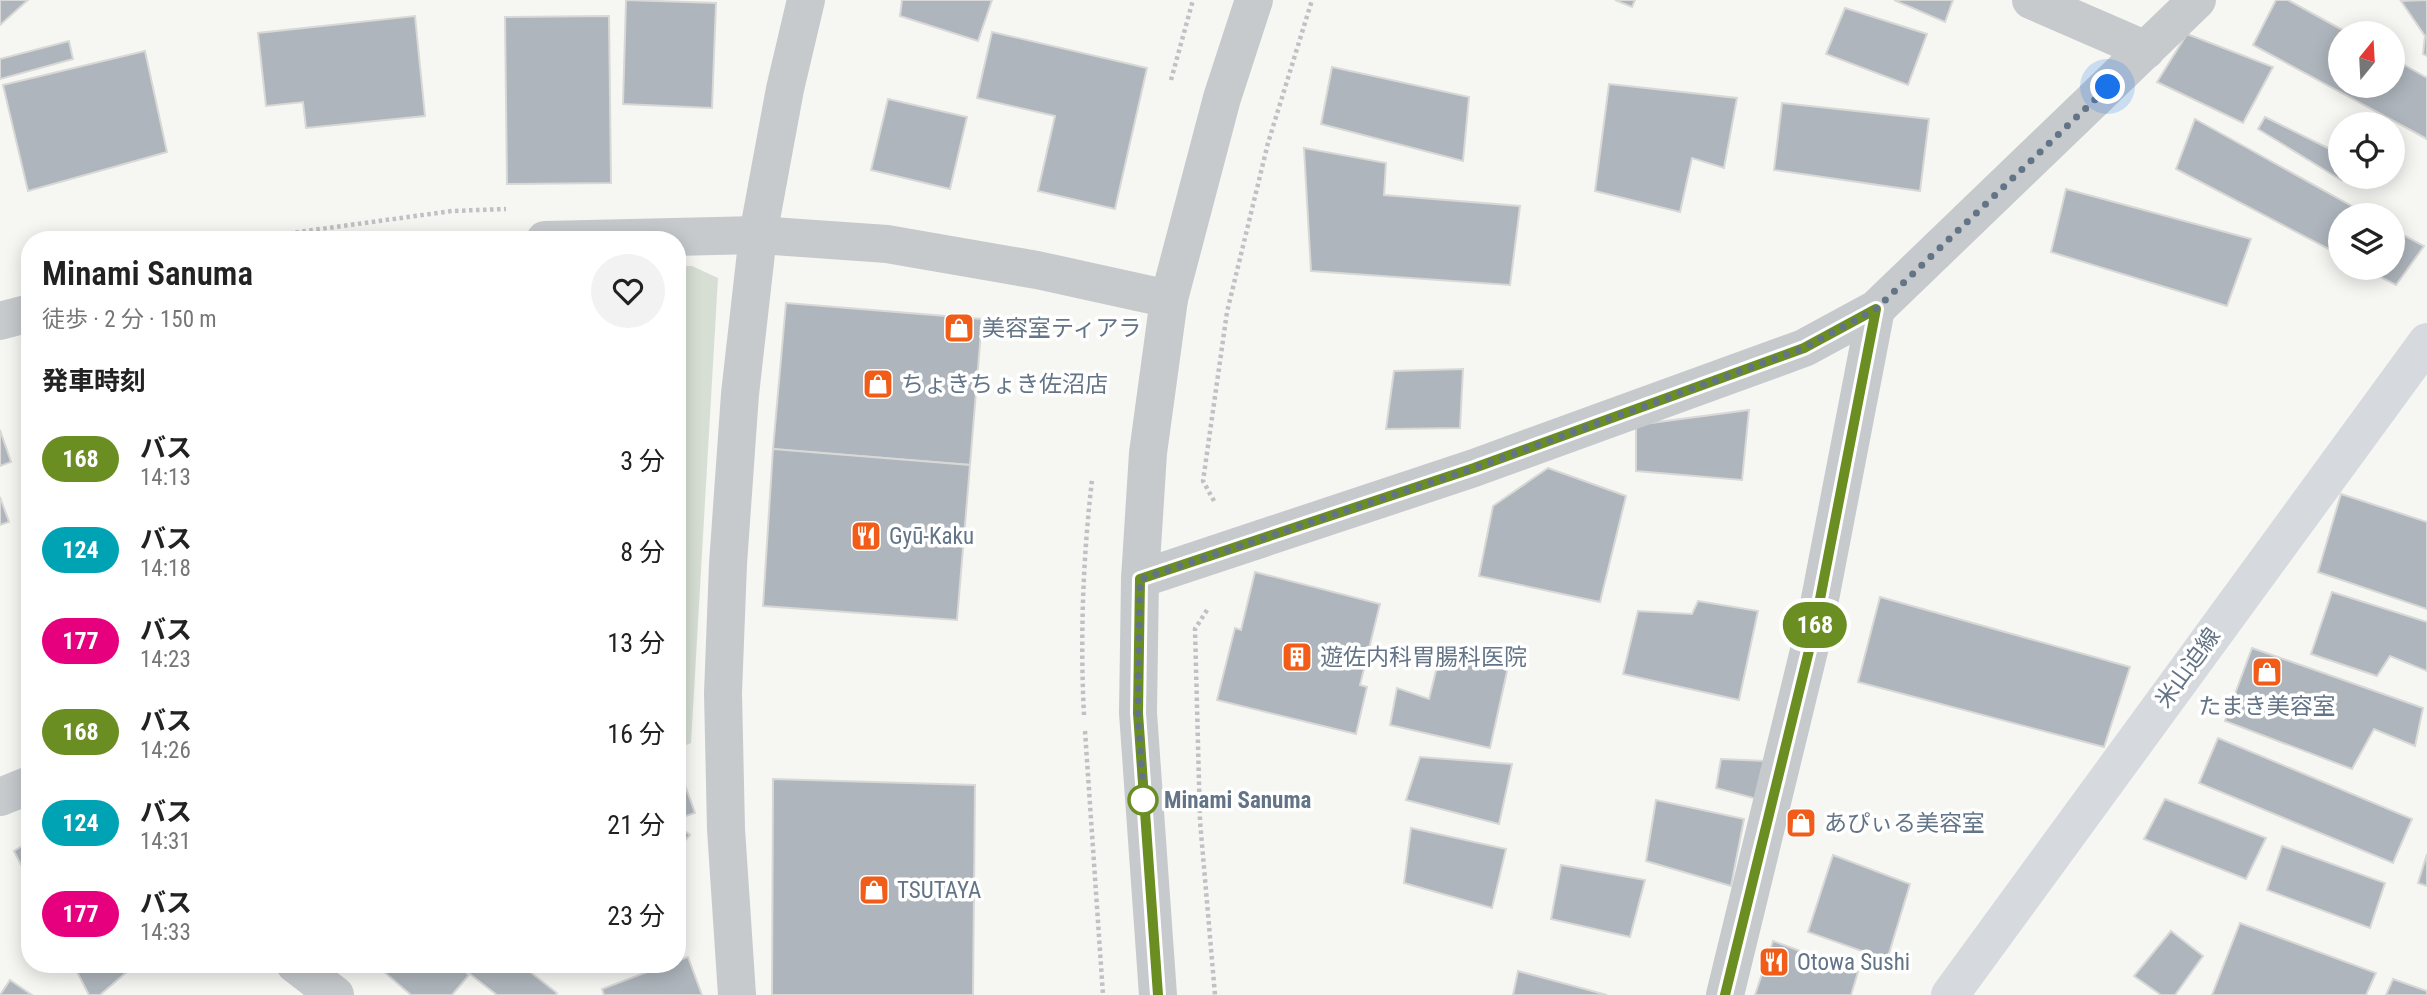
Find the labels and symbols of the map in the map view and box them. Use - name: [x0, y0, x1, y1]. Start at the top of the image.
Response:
- north arrow: [2328, 21, 2404, 98]
- your location: [2090, 69, 2125, 104]
- shop icon: 美容室ティアラ: [942, 311, 976, 345]
- place label: 美容室ティアラ: [982, 315, 1142, 342]
- shop icon: ちょきちょき佐沼店: [861, 367, 895, 401]
- place label: ちょきちょき佐沼店: [901, 371, 1108, 398]
- restaurant icon: Gyū-Kaku: [849, 519, 883, 553]
- place label: Gyū-Kaku: [889, 523, 974, 550]
- line badge: 168: [1775, 602, 1855, 648]
- street label: 米山迫線: [2150, 623, 2226, 713]
- building icon: 遊佐内科胃腸科医院: [1280, 640, 1314, 674]
- place label: 遊佐内科胃腸科医院: [1320, 644, 1527, 671]
- shop icon: たまき美容室: [2250, 655, 2284, 689]
- place label: たまき美容室: [2198, 693, 2336, 720]
- marker: Minami Sanuma: [1128, 785, 1158, 815]
- place label: Minami Sanuma: [1164, 787, 1311, 814]
- shop icon: あぴぃる美容室: [1784, 806, 1818, 840]
- place label: あぴぃる美容室: [1824, 810, 1985, 837]
- shop icon: TSUTAYA: [857, 873, 891, 907]
- place label: TSUTAYA: [897, 877, 981, 904]
- restaurant icon: Otowa Sushi: [1757, 945, 1791, 979]
- place label: Otowa Sushi: [1797, 949, 1910, 976]

